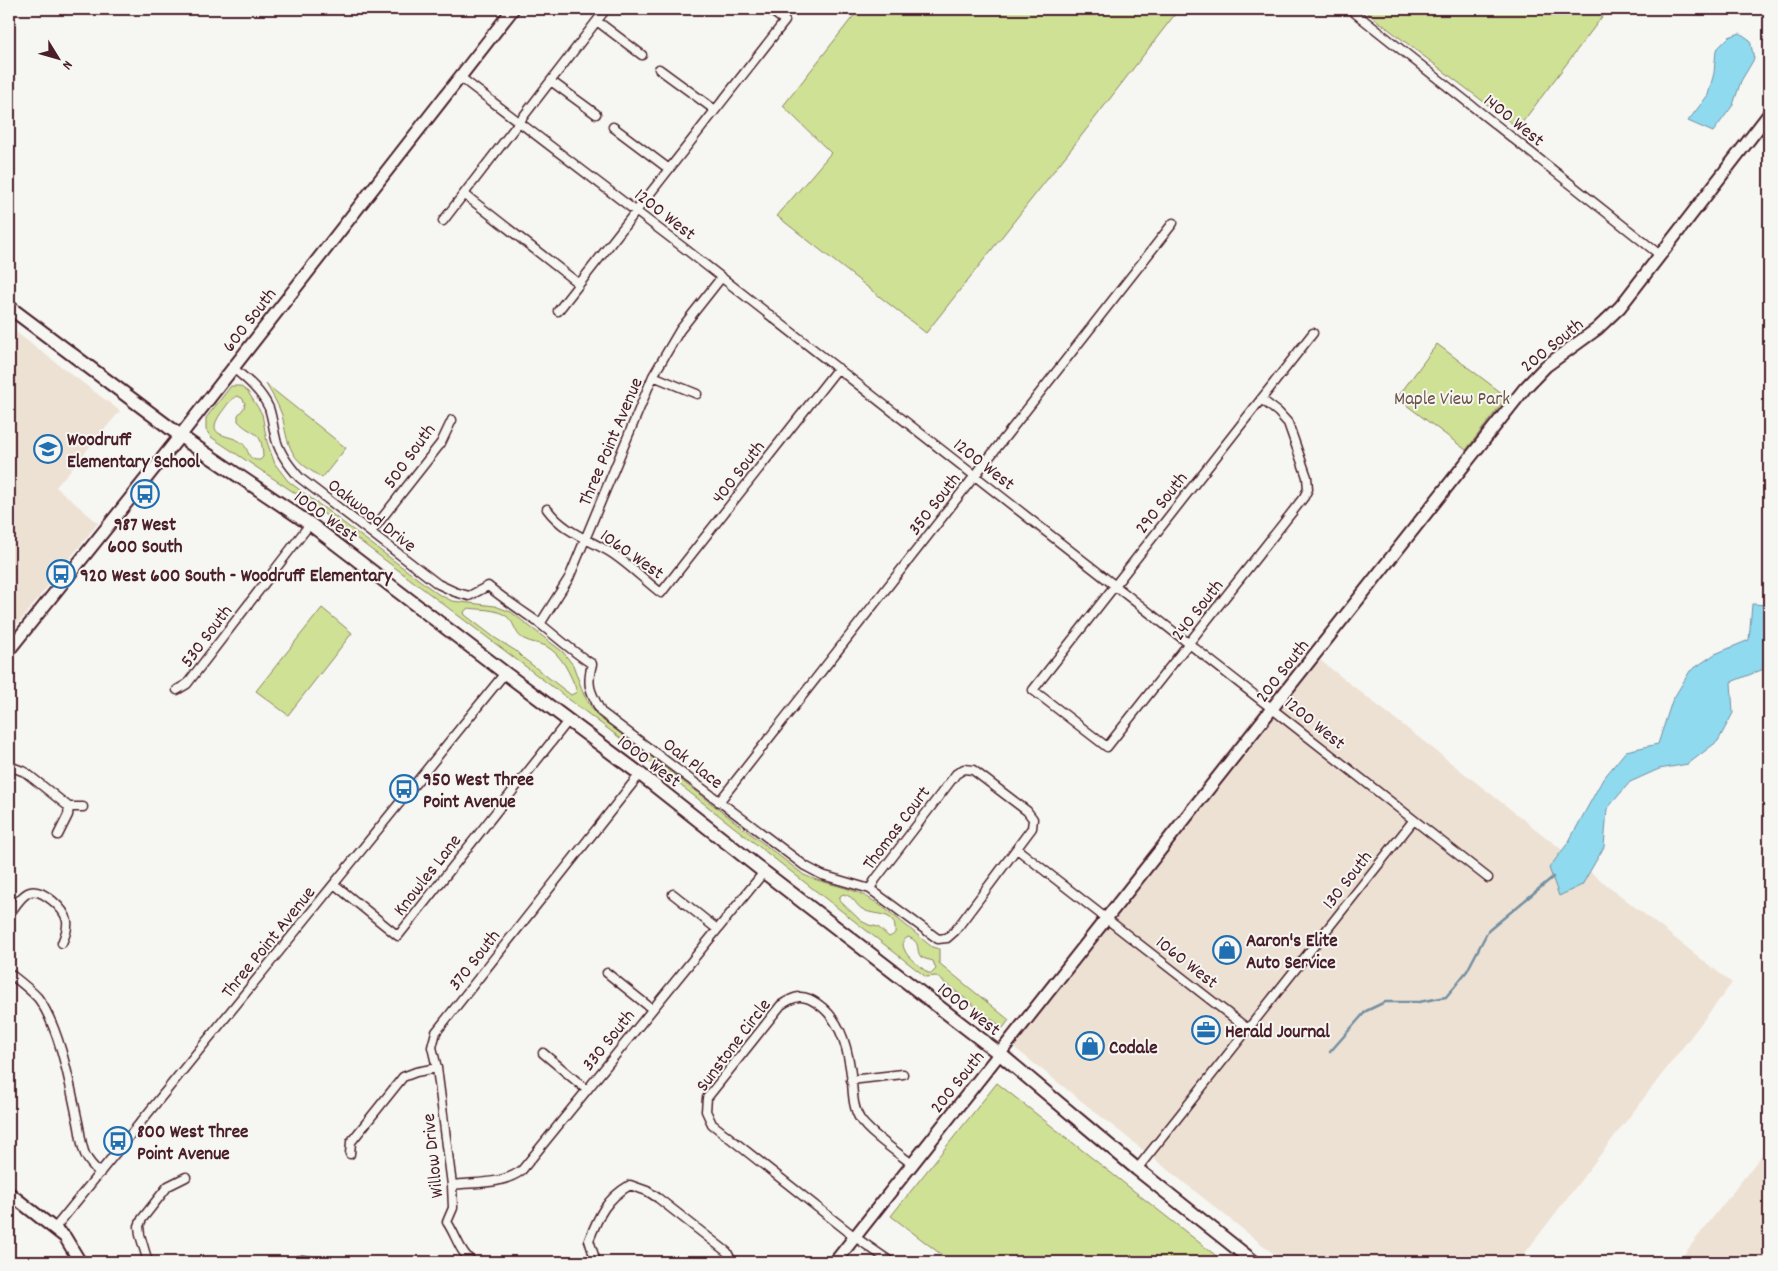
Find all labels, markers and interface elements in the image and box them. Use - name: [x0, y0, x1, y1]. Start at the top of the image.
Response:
- north arrow: [32, 32, 82, 82]
- text: N: [57, 56, 77, 73]
- street label: 1400 West: [1477, 89, 1549, 155]
- street label: 1200 West: [627, 183, 700, 249]
- street label: 600 South: [217, 283, 285, 359]
- street label: 200 South: [1516, 313, 1590, 381]
- street label: Three Point Avenue: [573, 374, 651, 511]
- park label: Maple View Park: [1394, 387, 1510, 414]
- street label: 500 South: [378, 419, 444, 495]
- place label: Woodruff Elementary School: [67, 428, 200, 477]
- street label: 1200 West: [946, 433, 1019, 499]
- school or university icon: Woodruff Elementary School: [33, 434, 63, 464]
- street label: 400 South: [706, 436, 773, 510]
- street label: 290 South: [1130, 467, 1196, 541]
- street label: 350 South: [903, 468, 969, 542]
- street label: Oakwood Drive: [321, 473, 421, 560]
- bus stop icon: 987 West 600 South: [130, 479, 160, 509]
- street label: 1000 West: [287, 485, 363, 550]
- place label: 987 West 600 South: [107, 513, 183, 562]
- street label: 1060 West: [593, 524, 669, 588]
- bus stop icon: 920 West 600 South - Woodruff Elementary: [46, 559, 76, 589]
- place label: 920 West 600 South - Woodruff Elementary: [80, 564, 393, 591]
- street label: 240 South: [1166, 575, 1231, 648]
- street label: 530 South: [175, 600, 240, 674]
- street label: 200 South: [1250, 635, 1317, 710]
- street label: 1200 West: [1277, 692, 1350, 758]
- street label: 1000 West: [610, 730, 686, 796]
- street label: Oak Place: [656, 733, 728, 797]
- place label: 950 West Three Point Avenue: [423, 768, 534, 817]
- bus stop icon: 950 West Three Point Avenue: [389, 774, 419, 804]
- street label: Thomas Court: [857, 781, 938, 877]
- street label: Knowles Lane: [388, 830, 469, 923]
- street label: 130 South: [1317, 846, 1380, 916]
- street label: Three Point Avenue: [216, 881, 323, 1005]
- street label: 370 South: [443, 925, 508, 998]
- place label: Aaron's Elite Auto Service: [1246, 929, 1338, 978]
- street label: 1060 West: [1149, 931, 1223, 997]
- shop icon: Aaron's Elite Auto Service: [1212, 935, 1242, 965]
- street label: 1000 West: [930, 977, 1005, 1044]
- street label: Sunstone Circle: [691, 994, 779, 1098]
- street label: 330 South: [576, 1005, 643, 1078]
- office icon: Herald Journal: [1191, 1015, 1221, 1045]
- place label: Herald Journal: [1225, 1020, 1330, 1047]
- shop icon: Codale: [1075, 1031, 1105, 1061]
- place label: Codale: [1109, 1036, 1158, 1063]
- street label: 200 South: [925, 1046, 993, 1120]
- street label: Willow Drive: [417, 1112, 452, 1199]
- place label: 800 West Three Point Avenue: [137, 1120, 248, 1169]
- bus stop icon: 800 West Three Point Avenue: [103, 1126, 133, 1156]

